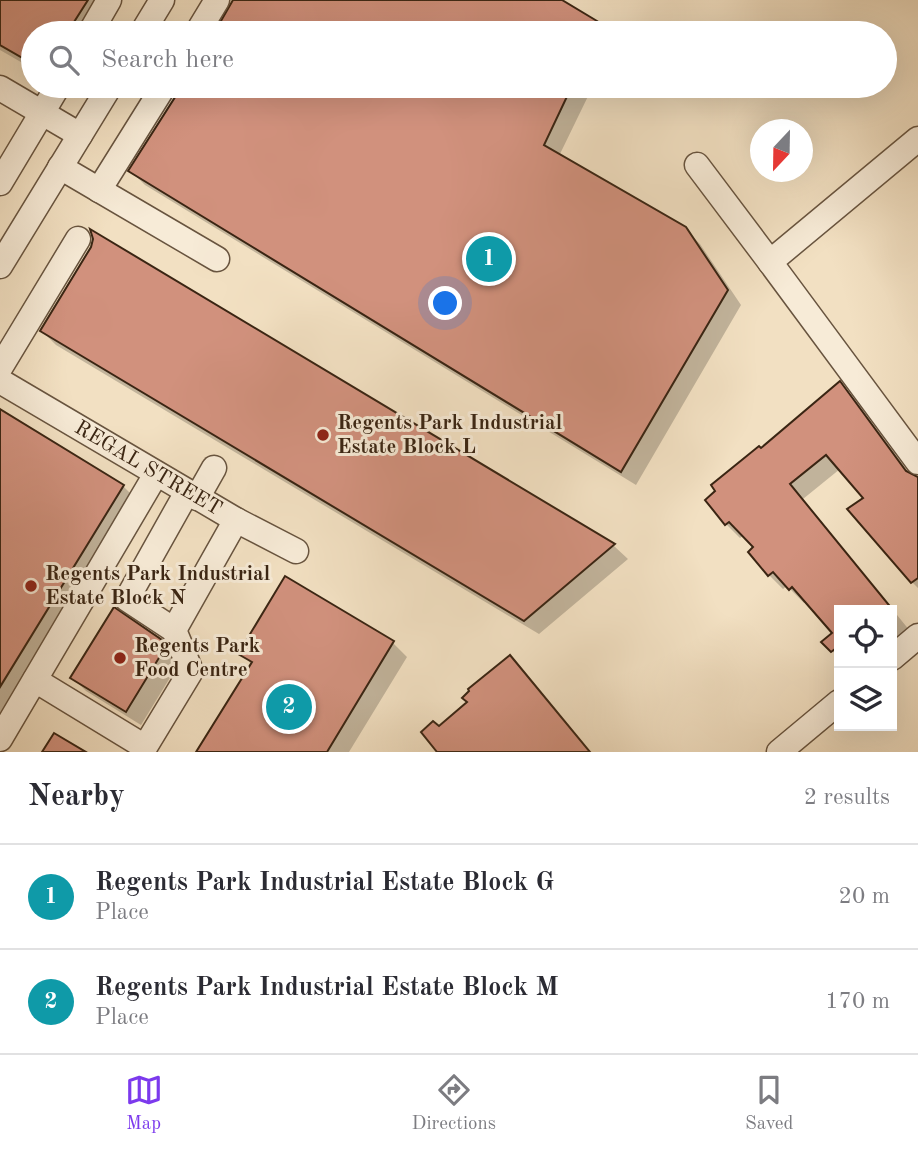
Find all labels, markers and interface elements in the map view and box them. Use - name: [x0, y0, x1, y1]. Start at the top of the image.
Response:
- search box: [21, 21, 897, 98]
- icon: search: [45, 41, 83, 79]
- text: Search here: [101, 47, 234, 73]
- north arrow: [750, 119, 813, 182]
- pin: 1: [466, 233, 512, 285]
- your location: [428, 286, 462, 320]
- place label: Regents Park Industrial Estate Block L: [337, 413, 562, 458]
- street label: REGAL STREET: [71, 417, 226, 520]
- marker: Regents Park Industrial Estate Block L: [315, 427, 331, 443]
- place label: Regents Park Industrial Estate Block N: [45, 564, 270, 609]
- marker: Regents Park Industrial Estate Block N: [23, 578, 39, 594]
- map controls: [834, 605, 897, 731]
- button: locate: [834, 605, 897, 668]
- place label: Regents Park Food Centre: [134, 636, 261, 681]
- marker: Regents Park Food Centre: [112, 650, 128, 666]
- button: layers: [834, 668, 897, 731]
- pin: 2: [266, 681, 312, 733]
- text: Nearby: [28, 782, 125, 812]
- text: 2 results: [804, 786, 890, 809]
- text: Regents Park Industrial Estate Block G: [95, 870, 554, 896]
- text: 1: [44, 885, 58, 908]
- text: 20 m: [839, 885, 890, 908]
- text: Place: [95, 901, 149, 924]
- text: Regents Park Industrial Estate Block M: [95, 975, 559, 1001]
- text: 2: [44, 990, 58, 1013]
- text: 170 m: [825, 990, 890, 1013]
- text: Place: [95, 1006, 149, 1029]
- tab: Map: [125, 1071, 163, 1136]
- tab: Directions: [412, 1071, 496, 1136]
- tab: Saved: [745, 1071, 793, 1136]

